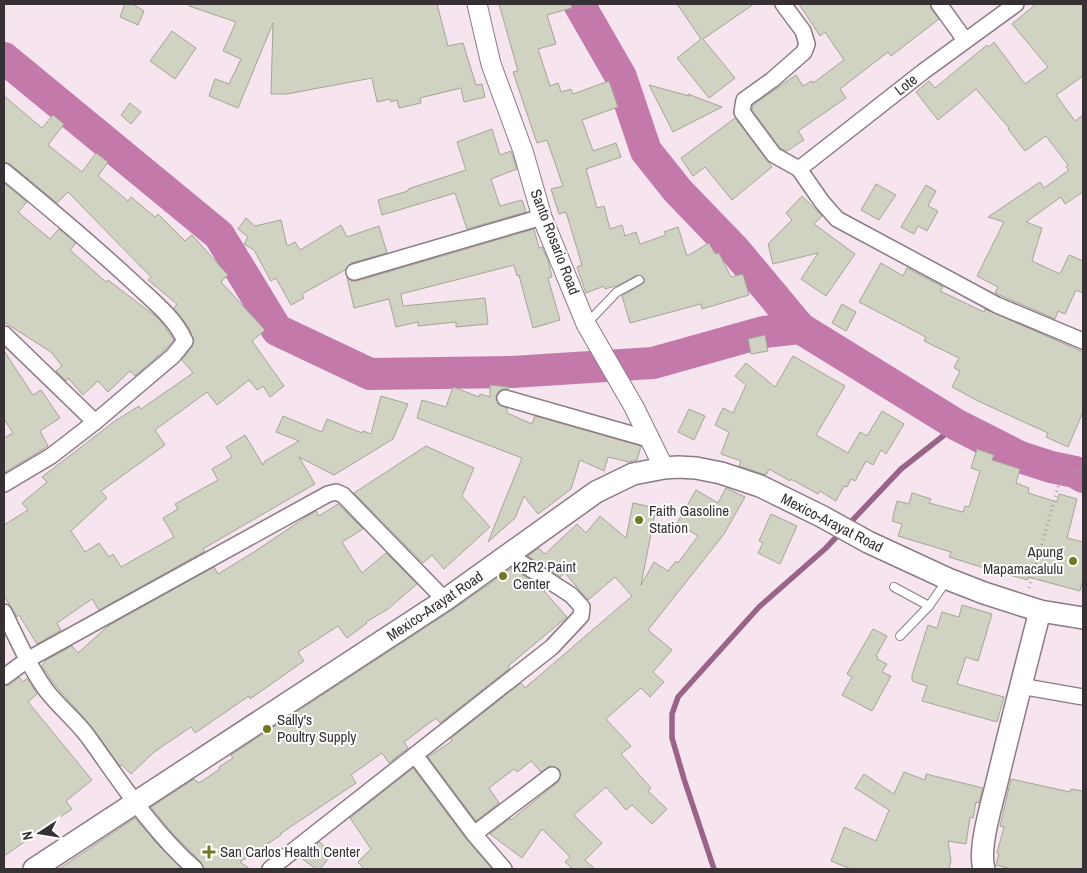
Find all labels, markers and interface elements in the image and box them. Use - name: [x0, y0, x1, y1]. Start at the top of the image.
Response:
- street label: Lote: [890, 69, 922, 100]
- street label: Santo Rosario Road: [526, 186, 585, 298]
- street label: Mexico-Arayat Road: [778, 488, 887, 557]
- place label: Faith Gasoline Station: [649, 500, 729, 538]
- marker: Faith Gasoline Station: [633, 514, 645, 526]
- place label: Apung Mapamacalulu: [983, 541, 1063, 579]
- marker: Apung Mapamacalulu: [1067, 555, 1079, 567]
- place label: K2R2 Paint Center: [513, 556, 576, 594]
- street label: Mexico-Arayat Road: [382, 566, 487, 646]
- marker: K2R2 Paint Center: [497, 570, 509, 582]
- place label: Sally's Poultry Supply: [277, 709, 357, 747]
- marker: Sally's Poultry Supply: [261, 723, 273, 735]
- north arrow: [15, 808, 65, 858]
- text: N: [18, 830, 37, 842]
- place label: San Carlos Health Center: [220, 841, 360, 862]
- marker: San Carlos Health Center: [202, 845, 216, 859]

